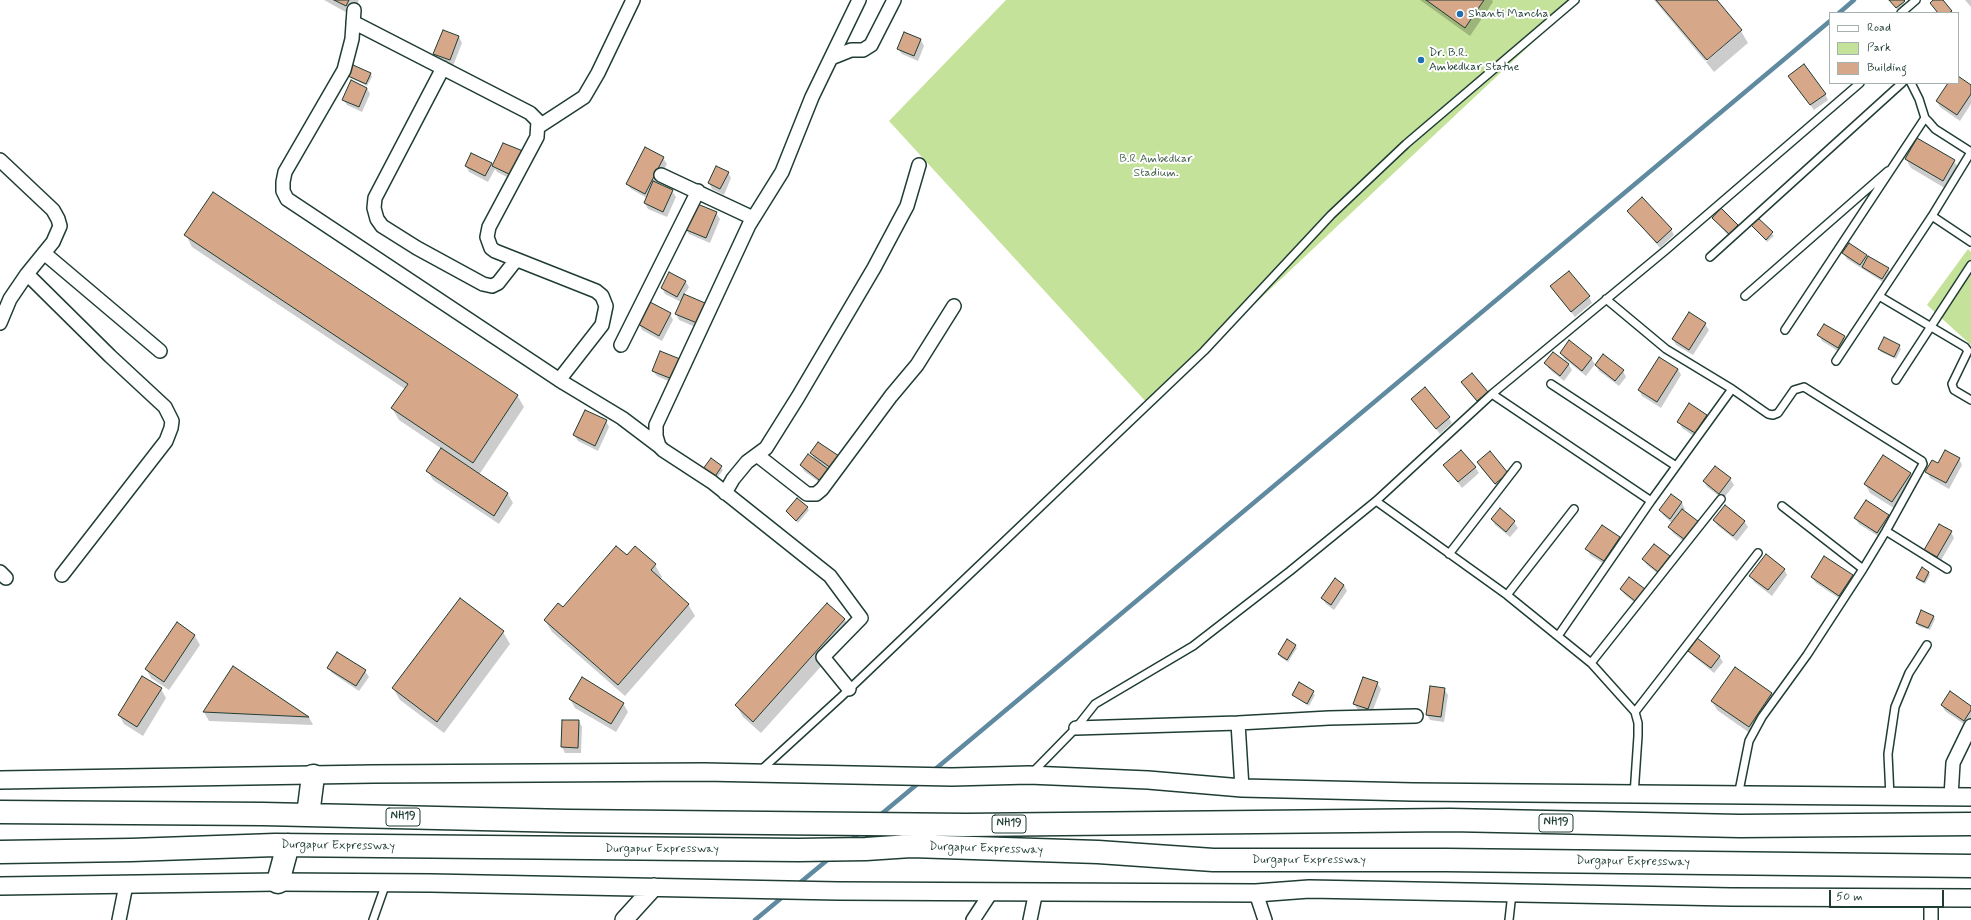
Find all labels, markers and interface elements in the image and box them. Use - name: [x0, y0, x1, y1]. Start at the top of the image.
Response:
- place label: Shanti Mancha: [1468, 7, 1549, 21]
- marker: Shanti Mancha: [1455, 9, 1465, 19]
- legend: [1829, 12, 1959, 84]
- text: Road: [1867, 20, 1891, 36]
- text: Park: [1867, 40, 1891, 56]
- place label: Dr. B.R. Ambedkar Statue: [1429, 46, 1519, 74]
- marker: Dr. B.R. Ambedkar Statue: [1416, 55, 1426, 65]
- text: Building: [1867, 60, 1907, 76]
- park label: B.R Ambedkar Stadium.: [1119, 152, 1193, 180]
- road number: NH19: [386, 808, 420, 826]
- road number: NH19: [1539, 814, 1573, 832]
- road number: NH19: [992, 815, 1026, 833]
- street label: Durgapur Expressway: [281, 838, 395, 854]
- street label: Durgapur Expressway: [929, 840, 1043, 858]
- street label: Durgapur Expressway: [605, 842, 719, 856]
- street label: Durgapur Expressway: [1252, 853, 1366, 867]
- street label: Durgapur Expressway: [1576, 854, 1690, 870]
- scale bar: [1831, 882, 1946, 908]
- text: 50 m: [1836, 889, 1863, 905]

